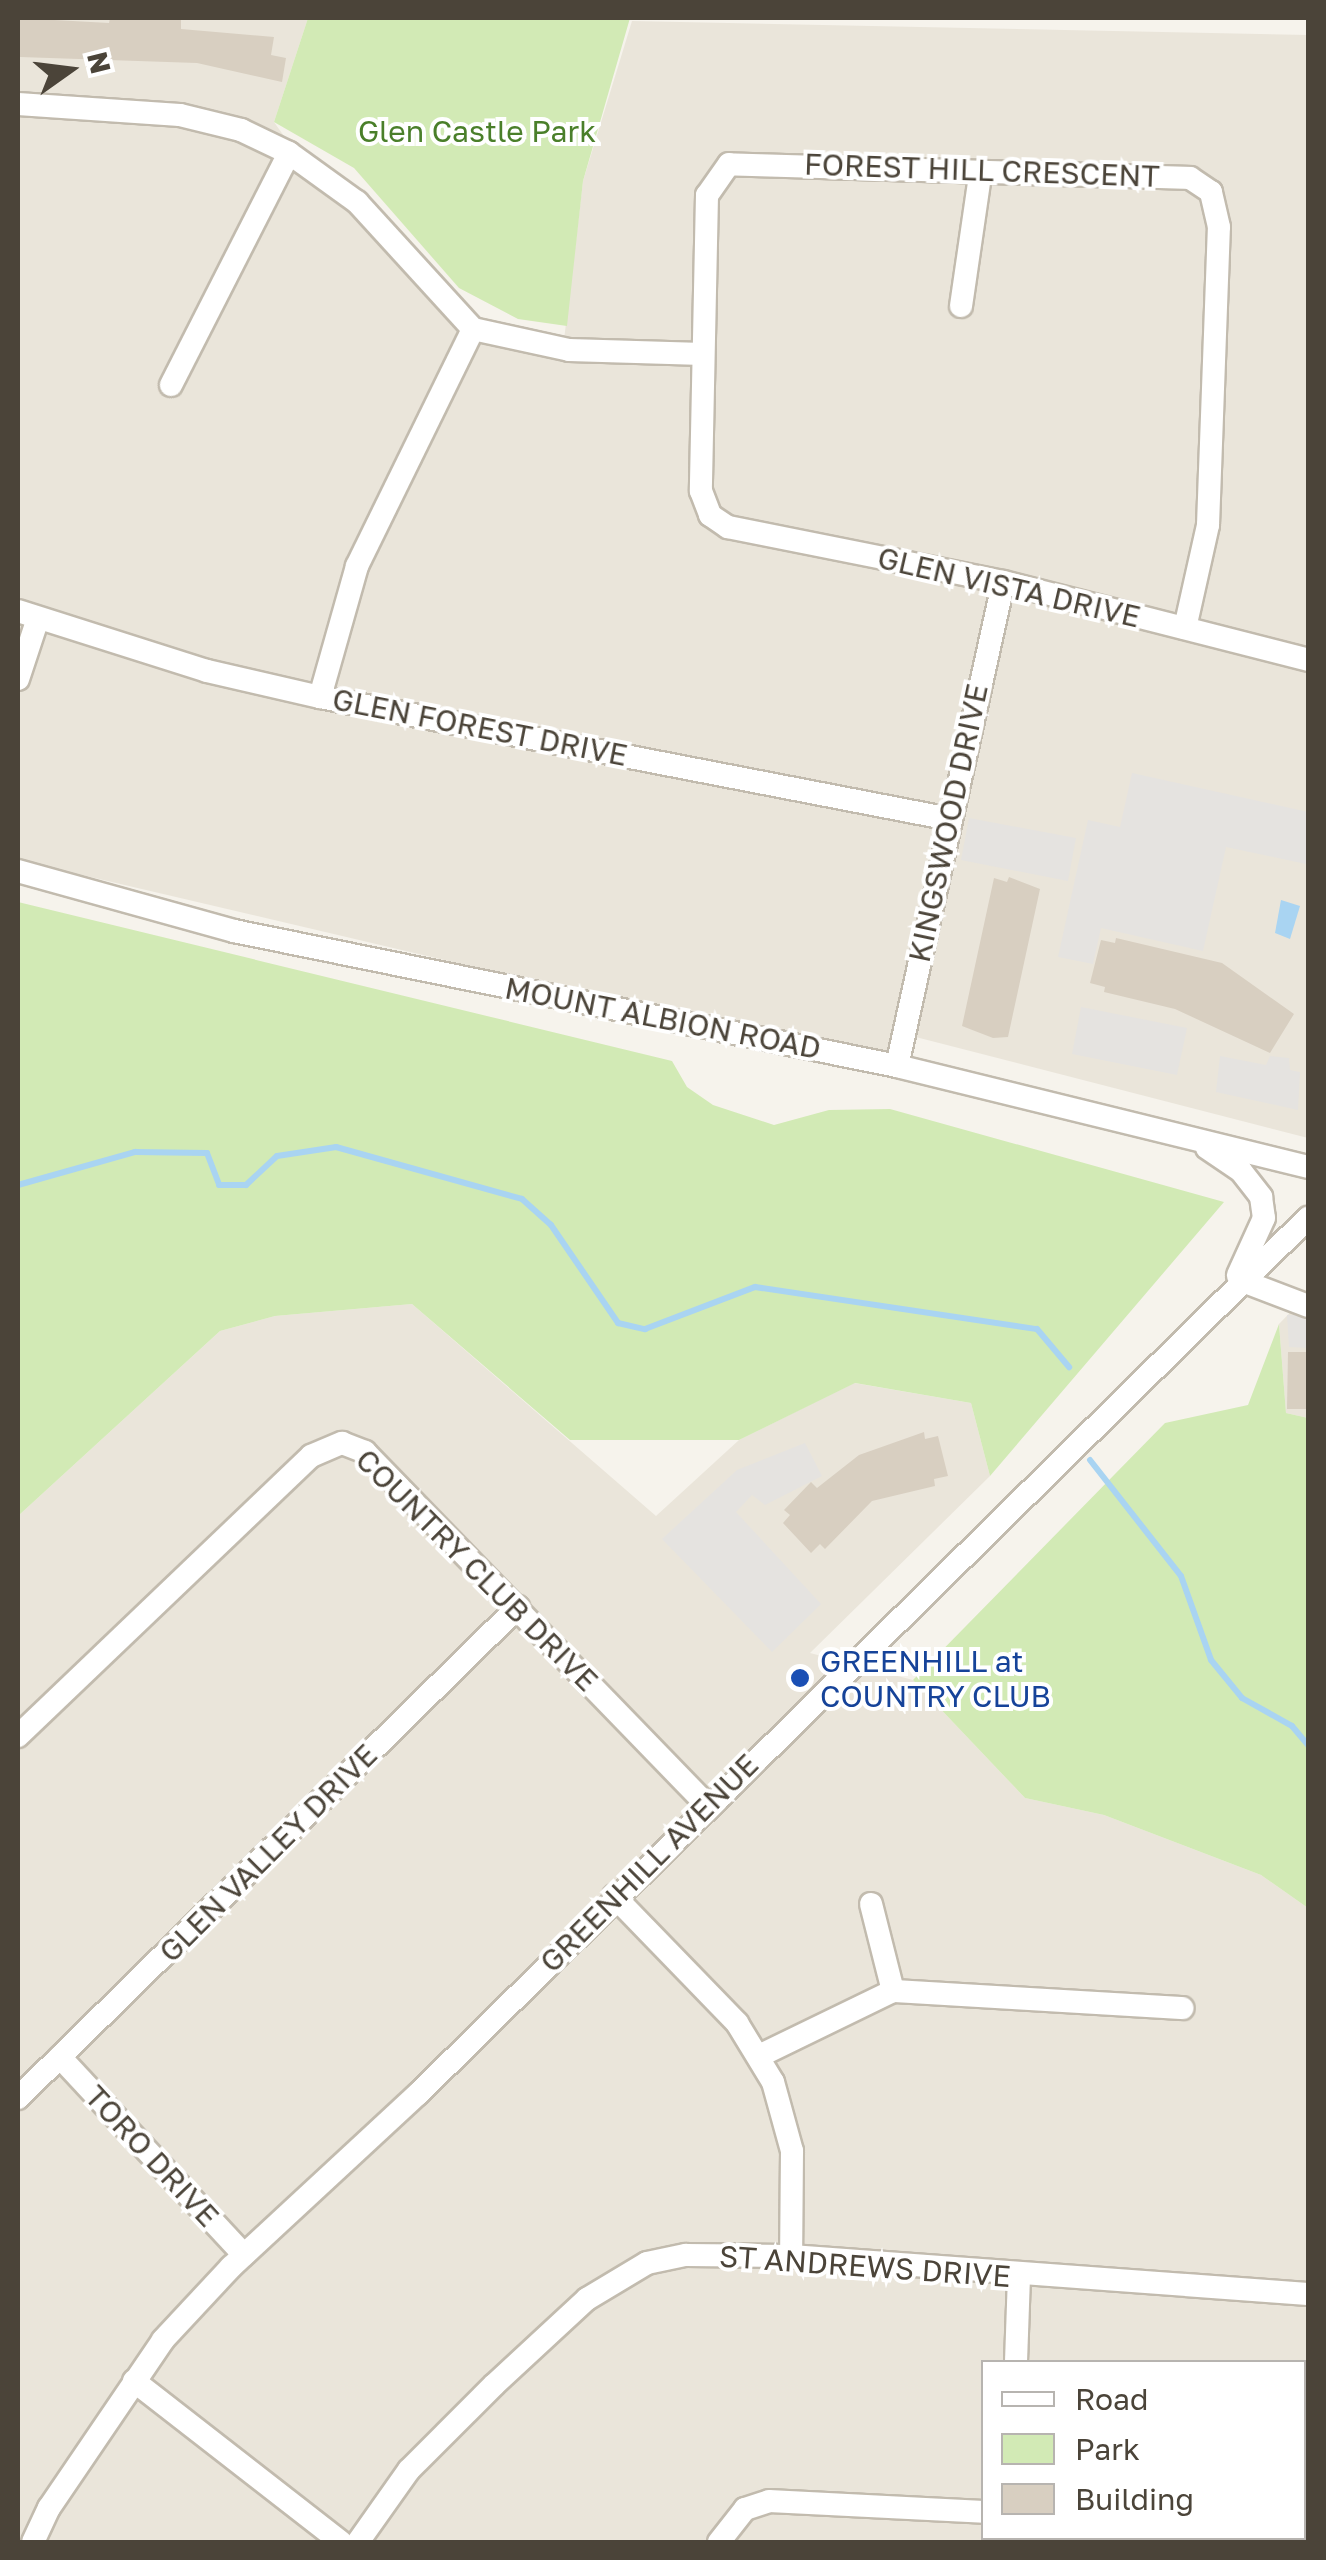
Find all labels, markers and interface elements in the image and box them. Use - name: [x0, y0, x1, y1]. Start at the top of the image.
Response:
- north arrow: [20, 20, 120, 120]
- text: N: [81, 48, 118, 77]
- park label: Glen Castle Park: [358, 113, 596, 149]
- street label: FOREST HILL CRESCENT: [804, 146, 1160, 194]
- street label: GLEN VISTA DRIVE: [874, 539, 1144, 635]
- street label: GLEN FOREST DRIVE: [329, 681, 631, 773]
- street label: KINGSWOOD DRIVE: [901, 681, 995, 965]
- street label: MOUNT ALBION ROAD: [502, 970, 824, 1066]
- street label: COUNTRY CLUB DRIVE: [349, 1442, 605, 1698]
- place label: GREENHILL at COUNTRY CLUB: [820, 1643, 1051, 1714]
- marker: GREENHILL at COUNTRY CLUB: [789, 1667, 811, 1689]
- street label: GLEN VALLEY DRIVE: [152, 1737, 384, 1969]
- street label: GREENHILL AVENUE: [532, 1746, 766, 1980]
- street label: TORO DRIVE: [78, 2078, 226, 2234]
- street label: ST ANDREWS DRIVE: [718, 2238, 1012, 2294]
- legend: [981, 2360, 1306, 2540]
- text: Road: [1075, 2381, 1149, 2417]
- text: Park: [1075, 2431, 1140, 2467]
- text: Building: [1075, 2481, 1194, 2517]

